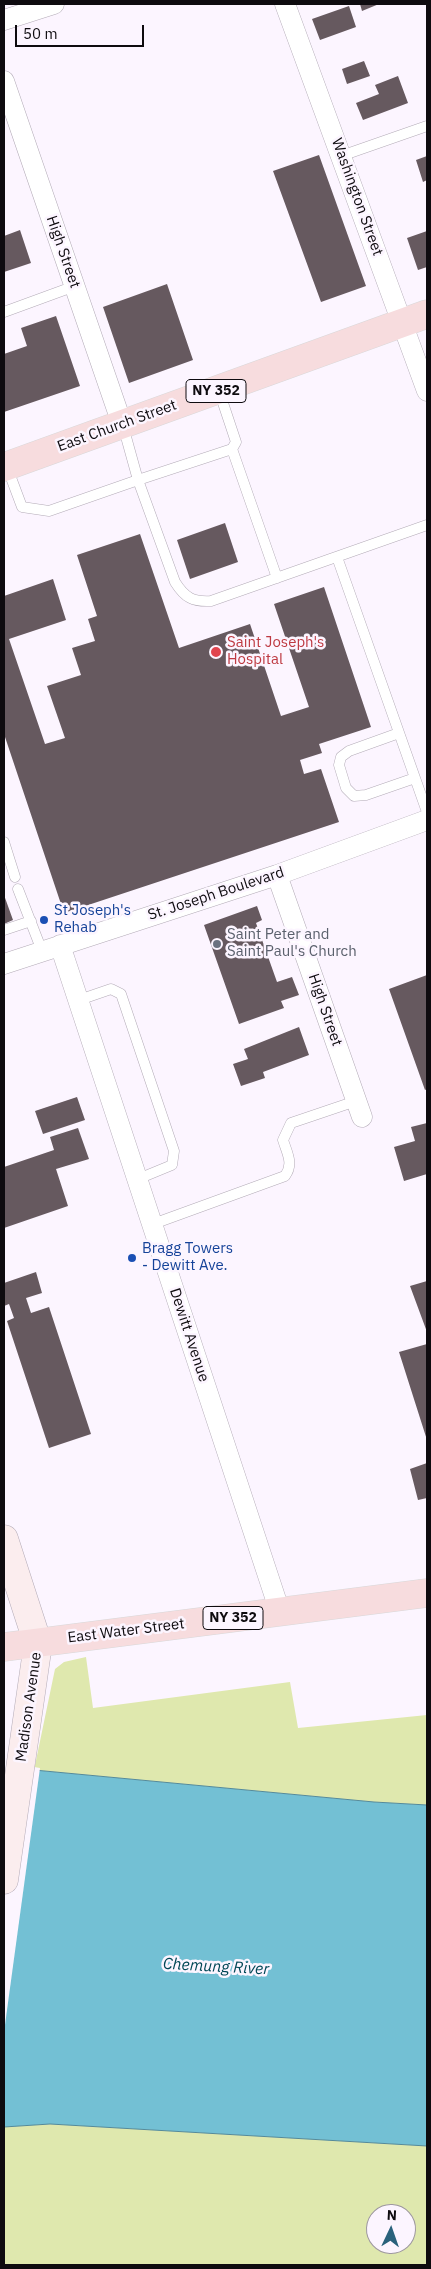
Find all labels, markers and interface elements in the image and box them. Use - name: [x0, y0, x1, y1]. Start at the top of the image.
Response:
- scale bar: [18, 15, 146, 47]
- text: 50 m: [23, 24, 58, 43]
- street label: Washington Street: [327, 136, 387, 258]
- street label: High Street: [42, 213, 84, 291]
- road number: NY 352: [186, 380, 246, 402]
- street label: East Church Street: [55, 396, 179, 456]
- place label: Saint Joseph's Hospital: [227, 634, 324, 669]
- marker: Saint Joseph's Hospital: [209, 645, 223, 659]
- street label: St. Joseph Boulevard: [146, 863, 286, 925]
- place label: St Joseph's Rehab: [54, 902, 131, 937]
- marker: St Joseph's Rehab: [38, 914, 50, 926]
- place label: Saint Peter and Saint Paul's Church: [227, 926, 357, 961]
- marker: Saint Peter and Saint Paul's Church: [211, 938, 223, 950]
- street label: High Street: [304, 971, 346, 1049]
- place label: Bragg Towers - Dewitt Ave.: [142, 1240, 233, 1275]
- marker: Bragg Towers - Dewitt Ave.: [126, 1252, 138, 1264]
- street label: Dewitt Avenue: [165, 1286, 213, 1384]
- road number: NY 352: [203, 1606, 263, 1630]
- street label: East Water Street: [67, 1615, 185, 1647]
- street label: Madison Avenue: [12, 1651, 46, 1763]
- water label: Chemung River: [162, 1955, 270, 1979]
- north arrow: [366, 2204, 416, 2254]
- text: N: [386, 2206, 397, 2224]

